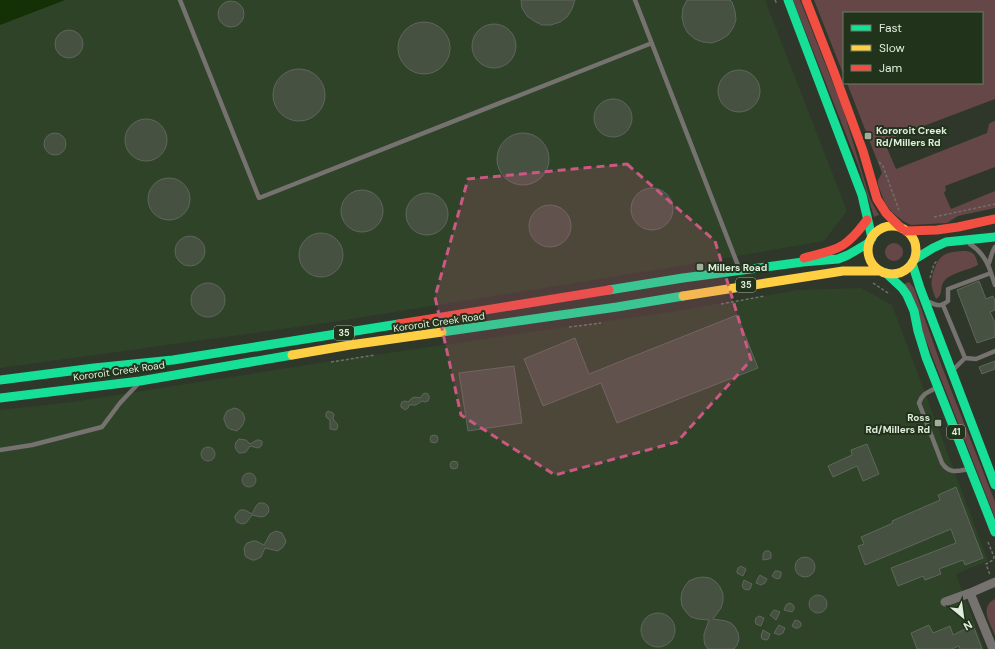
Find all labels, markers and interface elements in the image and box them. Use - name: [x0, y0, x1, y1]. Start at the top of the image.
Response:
- legend: [843, 12, 983, 84]
- text: Fast: [879, 20, 902, 36]
- text: Slow: [879, 40, 905, 56]
- text: Jam: [879, 60, 902, 76]
- place label: Kororoit Creek Rd/Millers Rd: [876, 124, 947, 149]
- marker: Kororoit Creek Rd/Millers Rd: [863, 131, 873, 141]
- place label: Millers Road: [708, 261, 767, 274]
- marker: Millers Road: [695, 262, 705, 272]
- road number: 35: [736, 278, 756, 292]
- street label: Kororoit Creek Road: [392, 309, 486, 335]
- road number: 35: [334, 326, 354, 340]
- street label: Kororoit Creek Road: [72, 358, 166, 384]
- place label: Ross Rd/Millers Rd: [865, 411, 930, 436]
- marker: Ross Rd/Millers Rd: [933, 418, 943, 428]
- road number: 41: [947, 425, 965, 439]
- north arrow: [943, 597, 983, 637]
- text: N: [961, 618, 975, 634]

